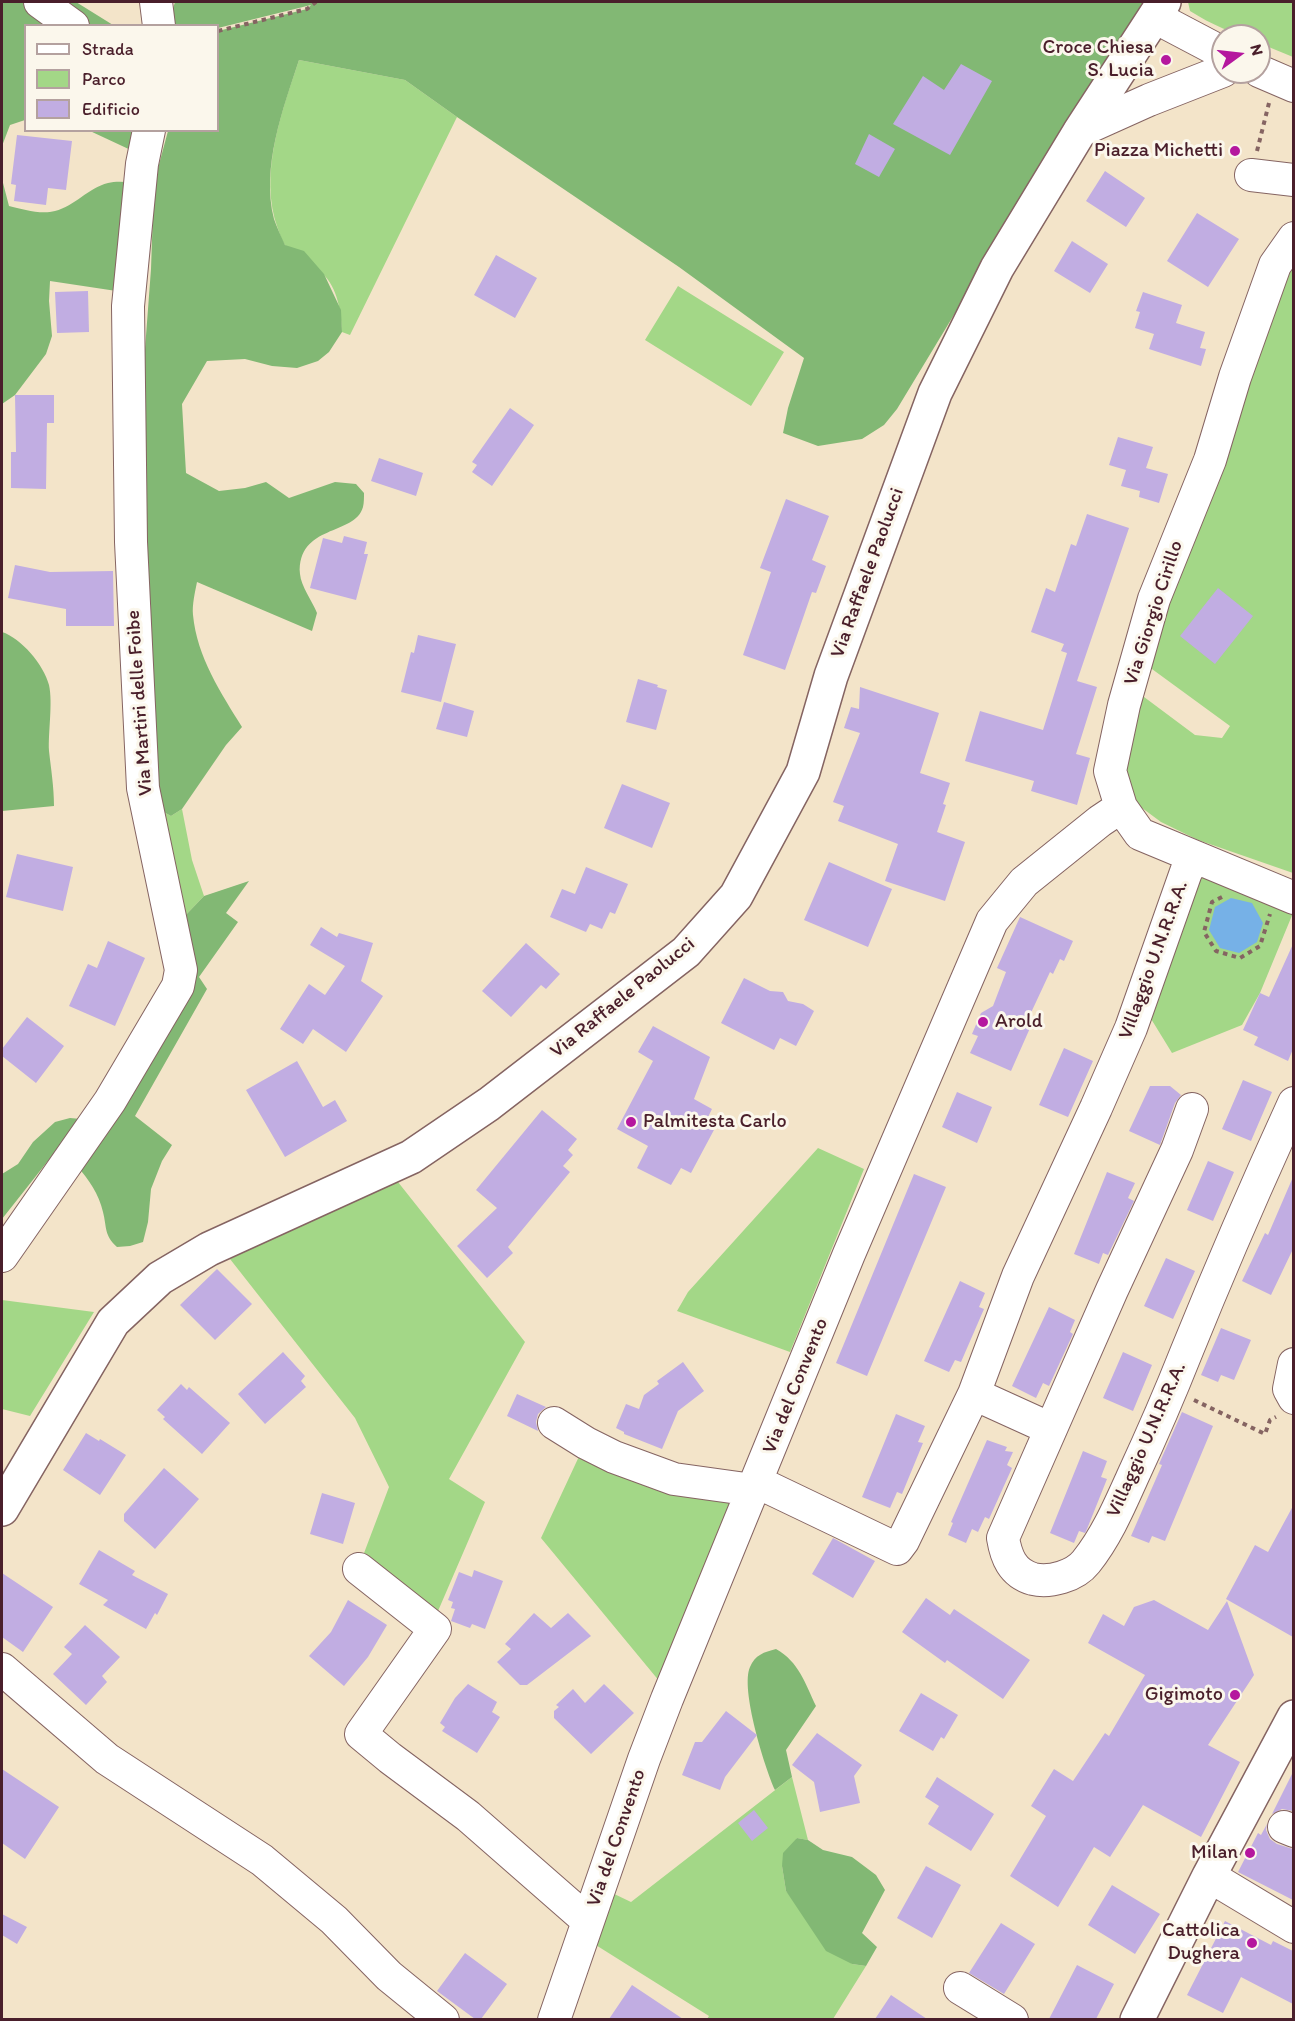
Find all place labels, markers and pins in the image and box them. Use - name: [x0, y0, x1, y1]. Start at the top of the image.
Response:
- place label: Croce Chiesa S. Lucia: [1043, 36, 1154, 83]
- marker: Croce Chiesa S. Lucia: [1159, 53, 1173, 67]
- place label: Piazza Michetti: [1094, 139, 1223, 163]
- marker: Piazza Michetti: [1228, 144, 1242, 158]
- place label: Arold: [995, 1010, 1043, 1034]
- marker: Arold: [976, 1015, 990, 1029]
- place label: Palmitesta Carlo: [643, 1110, 787, 1134]
- marker: Palmitesta Carlo: [624, 1115, 638, 1129]
- place label: Gigimoto: [1145, 1683, 1223, 1707]
- marker: Gigimoto: [1228, 1688, 1242, 1702]
- place label: Milan: [1191, 1841, 1238, 1865]
- marker: Milan: [1243, 1846, 1257, 1860]
- place label: Cattolica Dughera: [1162, 1919, 1240, 1966]
- marker: Cattolica Dughera: [1245, 1936, 1259, 1950]

